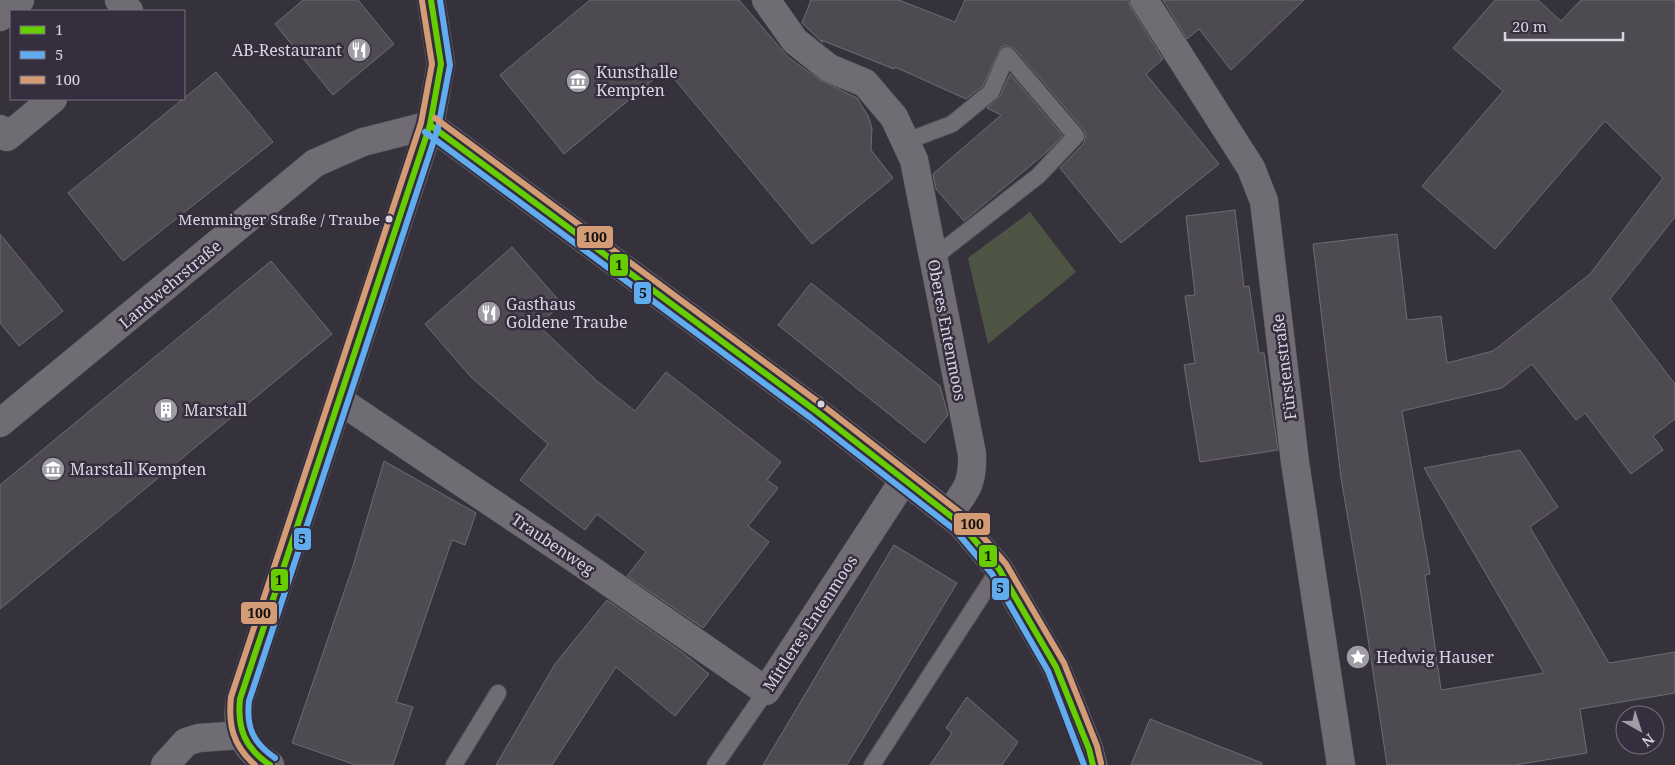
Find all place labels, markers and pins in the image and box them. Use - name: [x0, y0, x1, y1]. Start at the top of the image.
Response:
- restaurant icon: AB-Restaurant: [346, 37, 372, 63]
- place label: AB-Restaurant: [232, 39, 342, 61]
- place label: Kunsthalle Kempten: [596, 61, 678, 101]
- museum icon: Kunsthalle Kempten: [565, 68, 591, 94]
- place label: Memminger Straße / Traube: [178, 209, 380, 229]
- marker: Memminger Straße / Traube: [384, 214, 394, 224]
- place label: Gasthaus Goldene Traube: [506, 293, 628, 333]
- restaurant icon: Gasthaus Goldene Traube: [476, 300, 502, 326]
- building icon: Marstall: [153, 397, 179, 423]
- place label: Marstall: [184, 399, 247, 421]
- unlabelled marker: [816, 399, 826, 409]
- museum icon: Marstall Kempten: [40, 456, 66, 482]
- place label: Marstall Kempten: [70, 458, 206, 480]
- place icon: Hedwig Hauser: [1345, 644, 1371, 670]
- place label: Hedwig Hauser: [1376, 646, 1494, 668]

